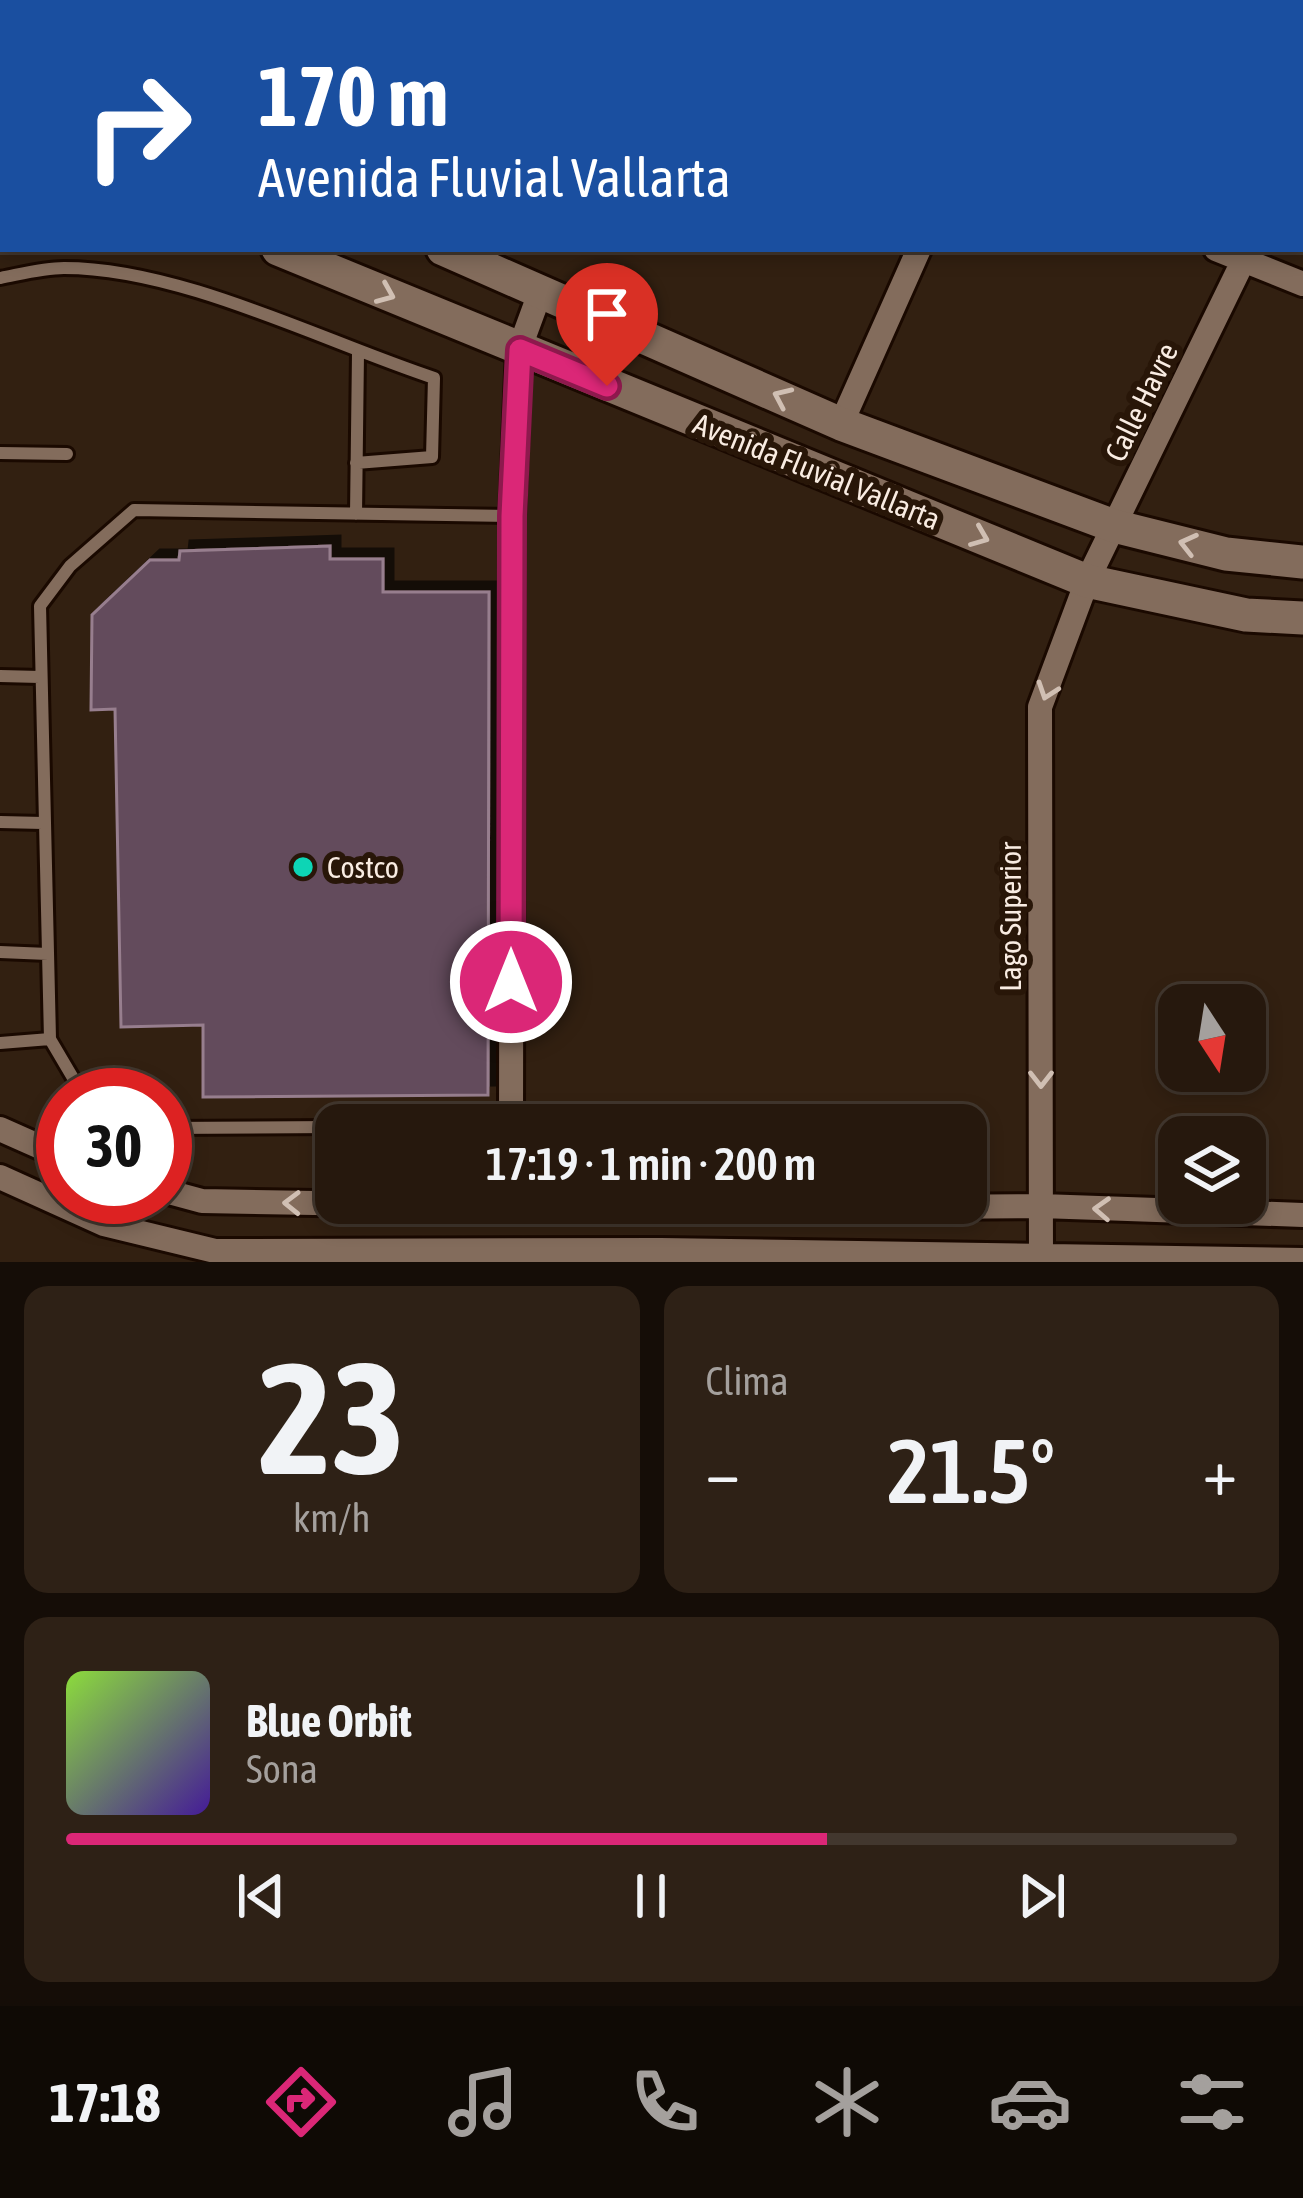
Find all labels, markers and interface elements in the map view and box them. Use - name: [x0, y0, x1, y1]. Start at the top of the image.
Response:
- icon: right: [60, 48, 216, 204]
- text: 170 m: [258, 48, 448, 144]
- text: Avenida Fluvial Vallarta: [258, 147, 731, 208]
- pin: [556, 263, 658, 386]
- one-way arrow: [375, 280, 396, 304]
- icon: arrive: [574, 281, 640, 347]
- street label: Calle Havre: [1098, 337, 1184, 467]
- one-way arrow: [773, 388, 794, 412]
- street label: Avenida Fluvial Vallarta: [689, 406, 945, 536]
- one-way arrow: [969, 523, 990, 547]
- one-way arrow: [1178, 533, 1198, 558]
- one-way arrow: [1037, 679, 1061, 700]
- street label: Lago Superior: [993, 841, 1027, 992]
- place label: Costco: [327, 850, 399, 884]
- marker: Costco: [290, 854, 316, 880]
- position arrow: [448, 919, 574, 1045]
- north arrow: [1158, 984, 1266, 1092]
- map controls: [1158, 984, 1266, 1224]
- speed limit sign: 30: [36, 1068, 192, 1224]
- one-way arrow: [1028, 1071, 1054, 1089]
- button: layers: [1158, 1116, 1266, 1224]
- text: 17:19 · 1 min · 200 m: [486, 1138, 816, 1190]
- one-way arrow: [282, 1190, 301, 1216]
- one-way arrow: [1092, 1196, 1111, 1222]
- text: 23: [258, 1328, 405, 1507]
- text: Clima: [706, 1359, 789, 1403]
- text: 21.5°: [887, 1419, 1055, 1522]
- text: −: [706, 1433, 740, 1509]
- text: +: [1203, 1433, 1237, 1509]
- text: km/h: [293, 1496, 370, 1540]
- text: Blue Orbit: [246, 1695, 412, 1747]
- text: Sona: [246, 1747, 318, 1791]
- icon: previous: [228, 1863, 294, 1929]
- icon: pause: [618, 1863, 684, 1929]
- icon: next: [1009, 1863, 1075, 1929]
- icon: directions: [259, 2060, 343, 2144]
- icon: music: [441, 2060, 525, 2144]
- icon: phone: [623, 2060, 707, 2144]
- icon: climate: [805, 2060, 889, 2144]
- icon: car: [988, 2060, 1072, 2144]
- icon: filters: [1170, 2060, 1254, 2144]
- text: 17:18: [49, 2072, 160, 2133]

